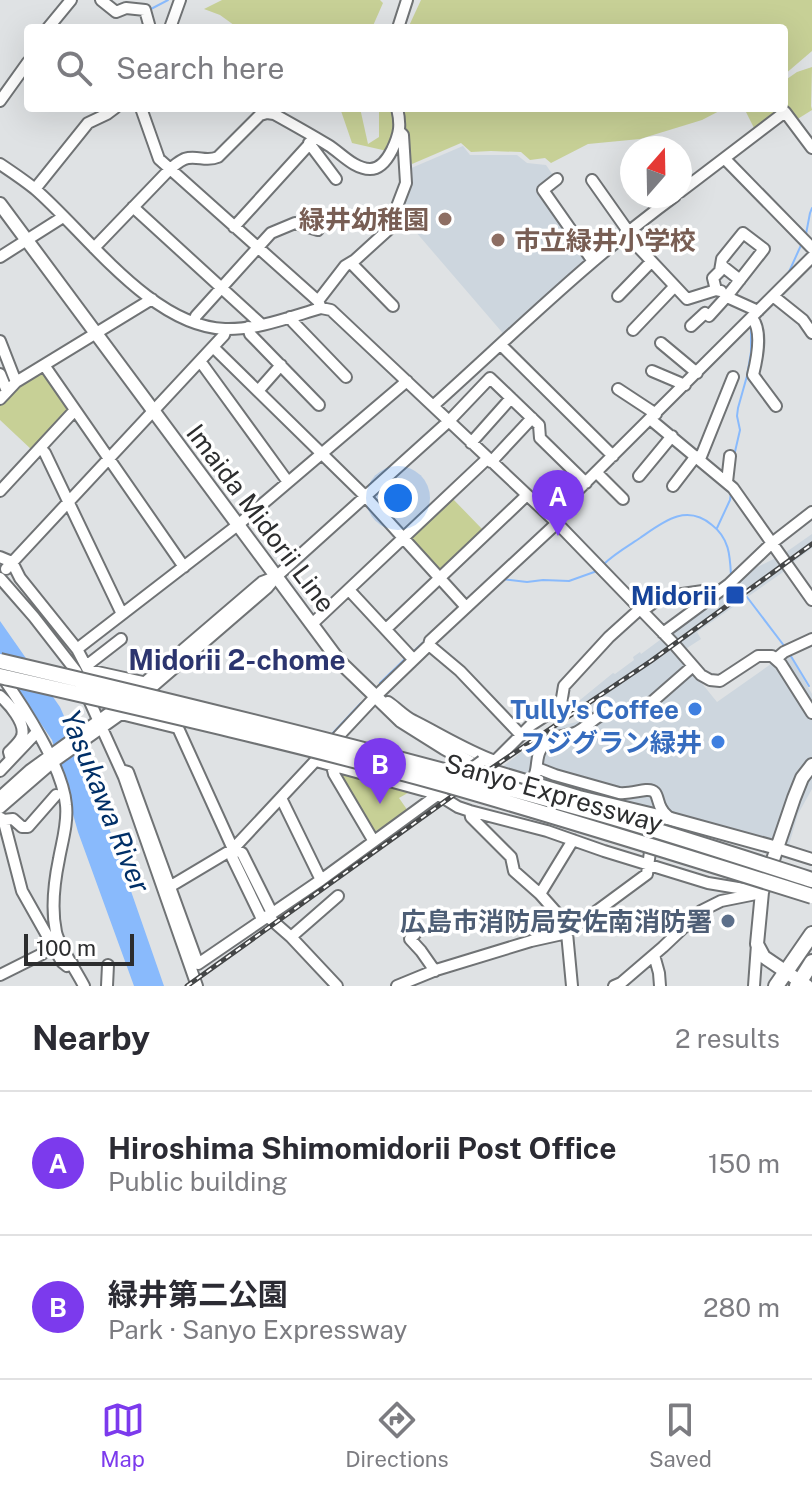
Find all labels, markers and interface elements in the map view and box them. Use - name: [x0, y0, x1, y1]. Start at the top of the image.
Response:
- search box: [24, 24, 788, 112]
- icon: search: [52, 46, 96, 90]
- text: Search here: [116, 50, 284, 86]
- north arrow: [620, 136, 692, 208]
- place label: 緑井幼稚園: [299, 204, 429, 235]
- marker: 緑井幼稚園: [436, 210, 454, 228]
- place label: 市立緑井小学校: [514, 225, 696, 256]
- marker: 市立緑井小学校: [489, 231, 507, 249]
- street label: Imaida Midorii Line: [180, 418, 342, 618]
- pin: A: [532, 470, 584, 536]
- your location: [378, 478, 418, 518]
- place label: Midorii: [631, 580, 717, 611]
- marker: Midorii: [724, 584, 746, 606]
- district label: Midorii 2-chome: [128, 643, 346, 676]
- place label: Tully's Coffee: [510, 694, 679, 725]
- marker: Tully's Coffee: [686, 700, 704, 718]
- water label: Yasukawa River: [54, 705, 158, 898]
- place label: フジグラン緑井: [520, 727, 702, 758]
- marker: フジグラン緑井: [709, 733, 727, 751]
- pin: B: [354, 738, 406, 804]
- street label: Sanyo Expressway: [441, 747, 667, 839]
- place label: 広島市消防局安佐南消防署: [400, 906, 712, 937]
- marker: 広島市消防局安佐南消防署: [719, 912, 737, 930]
- scale bar: [24, 930, 134, 966]
- text: 100 m: [36, 935, 96, 961]
- text: Nearby: [32, 1018, 150, 1058]
- text: 2 results: [675, 1023, 780, 1054]
- text: Hiroshima Shimomidorii Post Office: [108, 1130, 617, 1166]
- text: A: [49, 1148, 67, 1179]
- text: 150 m: [708, 1148, 780, 1179]
- text: Public building: [108, 1166, 288, 1197]
- text: 緑井第二公園: [108, 1276, 288, 1312]
- text: B: [49, 1292, 67, 1323]
- text: 280 m: [703, 1292, 780, 1323]
- text: Park · Sanyo Expressway: [108, 1314, 407, 1345]
- tab: Map: [100, 1398, 145, 1472]
- tab: Directions: [345, 1398, 449, 1472]
- tab: Saved: [649, 1398, 712, 1472]

